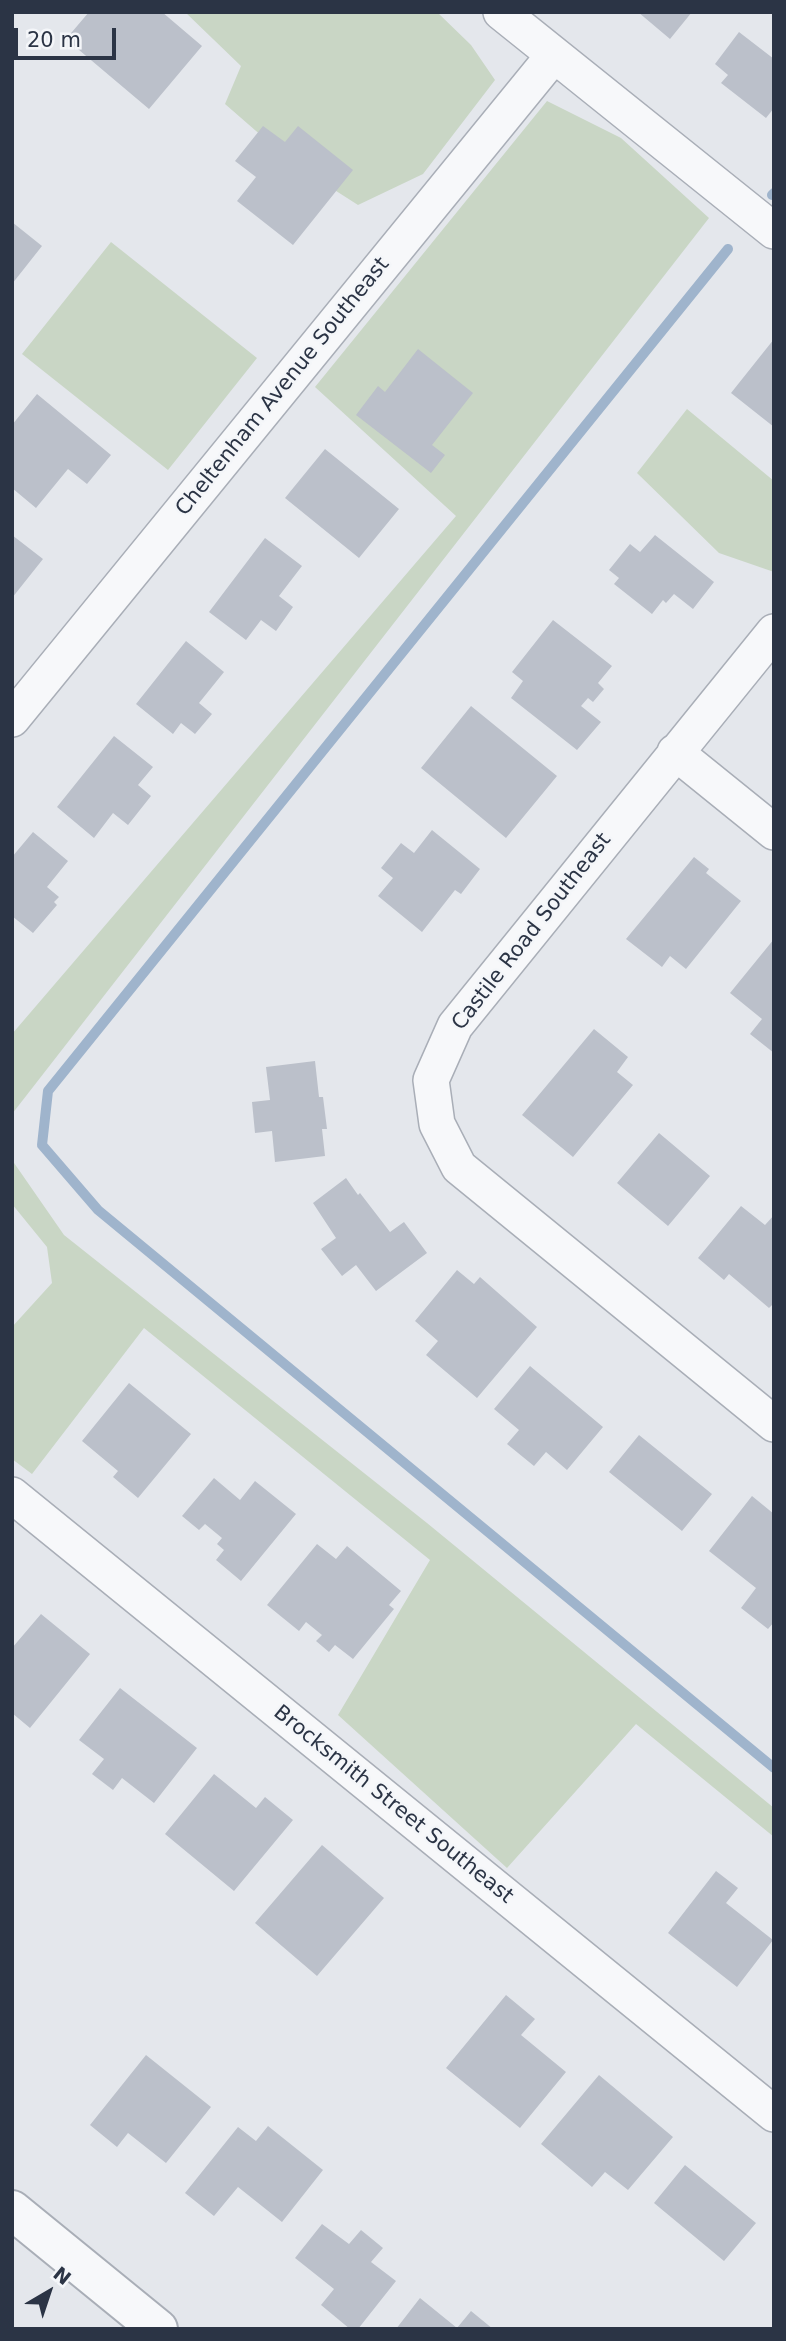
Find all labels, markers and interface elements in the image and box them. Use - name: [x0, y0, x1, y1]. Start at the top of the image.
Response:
- scale bar: [18, 14, 119, 58]
- text: 20 m: [27, 28, 81, 52]
- street label: Cheltenham Avenue Southeast: [171, 253, 395, 521]
- street label: Castile Road Southeast: [447, 828, 617, 1036]
- street label: Brocksmith Street Southeast: [268, 1700, 518, 1910]
- north arrow: [14, 2257, 84, 2327]
- text: N: [49, 2262, 75, 2289]

